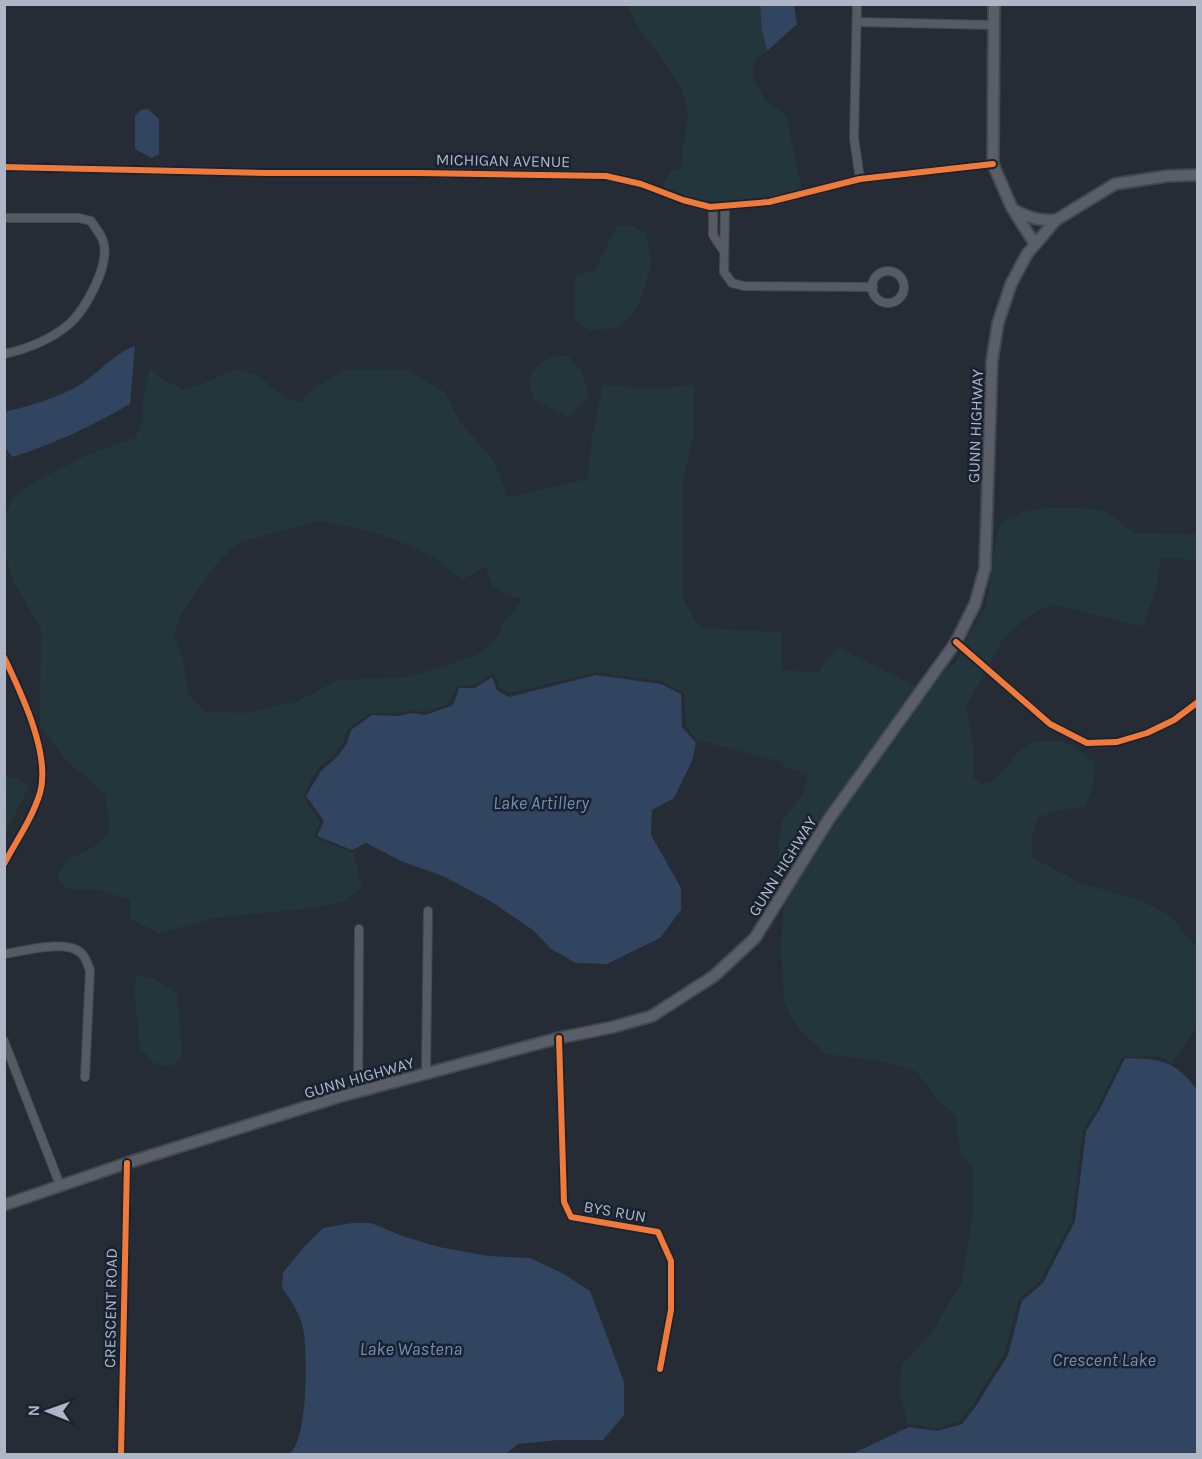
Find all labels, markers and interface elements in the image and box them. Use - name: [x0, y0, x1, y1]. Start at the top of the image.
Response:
- street label: MICHIGAN AVENUE: [436, 150, 570, 171]
- street label: GUNN HIGHWAY: [964, 369, 987, 483]
- water label: Lake Artillery: [493, 792, 590, 814]
- street label: GUNN HIGHWAY: [744, 813, 821, 920]
- street label: GUNN HIGHWAY: [302, 1053, 417, 1102]
- street label: BYS RUN: [582, 1197, 648, 1226]
- street label: CRESCENT ROAD: [100, 1248, 121, 1368]
- water label: Lake Wastena: [360, 1338, 462, 1360]
- water label: Crescent Lake: [1052, 1349, 1156, 1371]
- north arrow: [18, 1381, 78, 1441]
- text: N: [24, 1405, 43, 1417]

